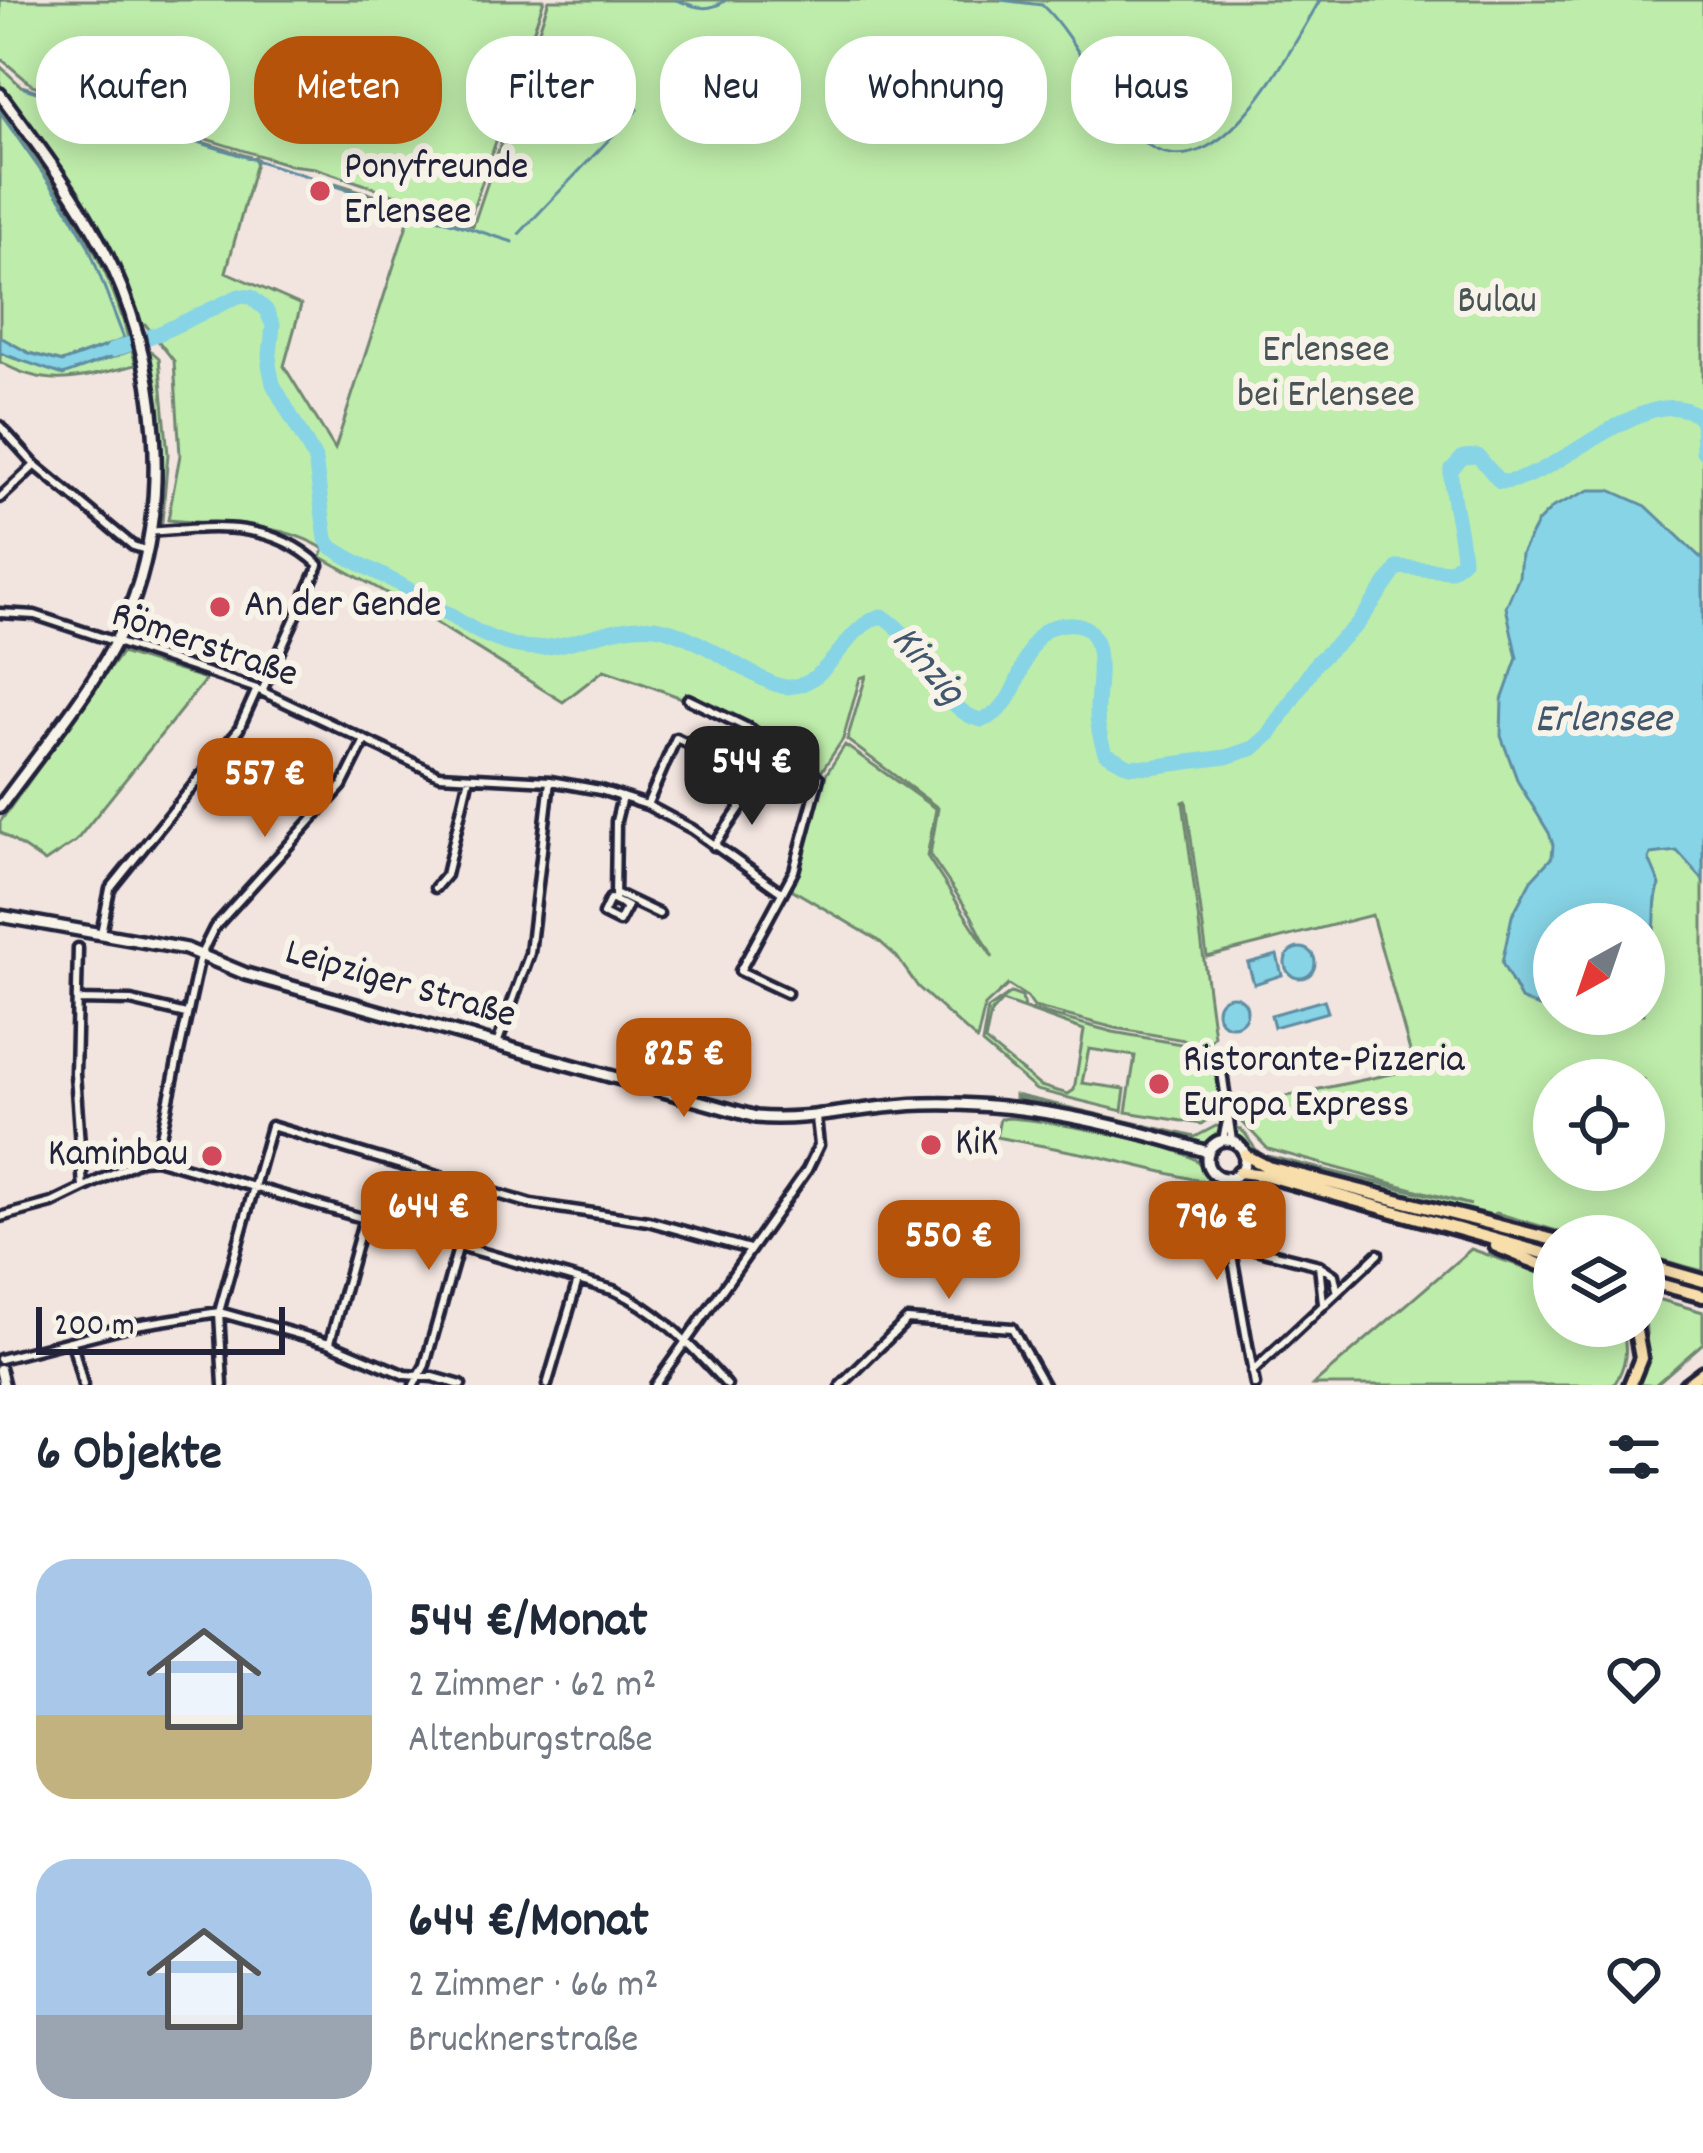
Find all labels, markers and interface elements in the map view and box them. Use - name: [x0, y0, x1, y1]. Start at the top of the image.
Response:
- chip: Kaufen: [36, 36, 230, 144]
- chip: Mieten: [254, 36, 442, 144]
- chip: Filter: [466, 36, 636, 144]
- chip: Neu: [660, 36, 801, 144]
- chip: Wohnung: [825, 36, 1047, 144]
- chip: Haus: [1071, 36, 1232, 144]
- place label: Ponyfreunde Erlensee: [344, 142, 529, 242]
- marker: Ponyfreunde Erlensee: [307, 178, 333, 204]
- park label: Bulau: [1457, 276, 1537, 331]
- park label: Erlensee bei Erlensee: [1237, 325, 1415, 425]
- place label: An der Gende: [244, 580, 441, 635]
- street label: Römerstraße: [103, 589, 305, 705]
- marker: An der Gende: [207, 594, 233, 620]
- water label: Kinzig: [874, 614, 979, 721]
- water label: Erlensee: [1534, 692, 1674, 752]
- pin: 544 €: [668, 726, 836, 828]
- text: 544 €: [711, 737, 793, 792]
- pin: 557 €: [181, 738, 349, 840]
- text: 557 €: [224, 749, 306, 804]
- north arrow: [1533, 903, 1665, 1035]
- map controls: [1533, 903, 1665, 1347]
- street label: Leipziger Straße: [278, 927, 522, 1045]
- pin: 825 €: [600, 1018, 768, 1120]
- text: 825 €: [643, 1029, 725, 1084]
- place label: Ristorante-Pizzeria Europa Express: [1183, 1035, 1465, 1135]
- button: locate: [1533, 1059, 1665, 1191]
- marker: Ristorante-Pizzeria Europa Express: [1146, 1071, 1172, 1097]
- place label: KiK: [955, 1118, 998, 1173]
- place label: Kaminbau: [48, 1129, 188, 1184]
- marker: KiK: [918, 1132, 944, 1158]
- marker: Kaminbau: [199, 1143, 225, 1169]
- pin: 644 €: [345, 1171, 513, 1273]
- pin: 796 €: [1133, 1181, 1301, 1283]
- text: 644 €: [388, 1182, 470, 1237]
- text: 796 €: [1176, 1192, 1258, 1247]
- pin: 550 €: [865, 1200, 1033, 1302]
- text: 550 €: [905, 1211, 993, 1266]
- button: layers: [1533, 1215, 1665, 1347]
- scale bar: [36, 1301, 285, 1354]
- text: 200 m: [54, 1304, 135, 1351]
- text: 6 Objekte: [36, 1421, 222, 1493]
- icon: filters: [1601, 1424, 1667, 1490]
- text: 544 €/Monat: [408, 1588, 648, 1660]
- icon: home: [132, 1607, 276, 1751]
- icon: heart: [1601, 1646, 1667, 1712]
- text: 2 Zimmer · 62 m²: [408, 1660, 656, 1715]
- text: Altenburgstraße: [408, 1715, 653, 1770]
- text: 644 €/Monat: [408, 1888, 649, 1960]
- icon: home: [132, 1907, 276, 2051]
- icon: heart: [1601, 1946, 1667, 2012]
- text: 2 Zimmer · 66 m²: [408, 1960, 658, 2015]
- text: Brucknerstraße: [408, 2015, 638, 2070]

